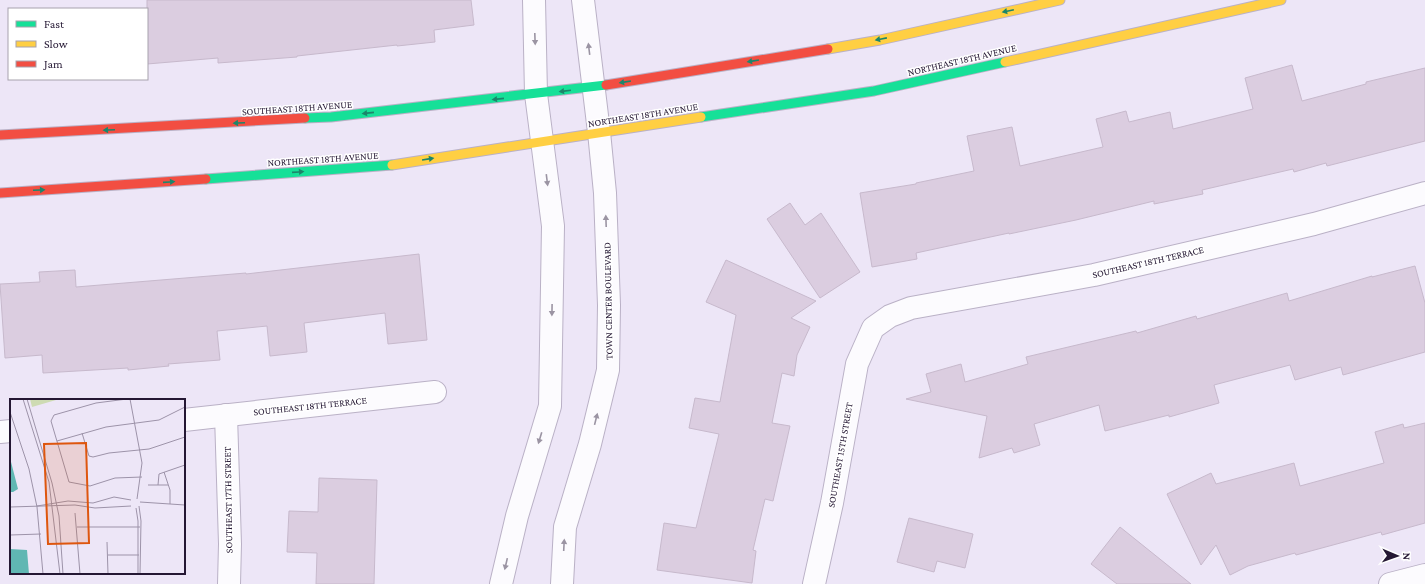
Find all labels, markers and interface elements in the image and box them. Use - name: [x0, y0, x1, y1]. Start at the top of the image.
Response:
- legend: [8, 8, 148, 80]
- one-way arrow: [1002, 9, 1015, 15]
- text: Fast: [44, 17, 65, 31]
- one-way arrow: [532, 33, 538, 46]
- text: Slow: [44, 37, 68, 51]
- one-way arrow: [875, 37, 888, 43]
- street label: NORTHEAST 18TH AVENUE: [907, 42, 1018, 78]
- one-way arrow: [586, 43, 592, 55]
- text: Jam: [43, 57, 63, 71]
- one-way arrow: [747, 58, 759, 64]
- one-way arrow: [619, 79, 631, 85]
- one-way arrow: [559, 88, 571, 94]
- one-way arrow: [492, 95, 504, 102]
- street label: SOUTHEAST 18TH AVENUE: [242, 99, 353, 117]
- street label: NORTHEAST 18TH AVENUE: [587, 101, 699, 129]
- one-way arrow: [362, 110, 374, 116]
- one-way arrow: [233, 119, 245, 126]
- one-way arrow: [103, 126, 115, 133]
- street label: NORTHEAST 18TH AVENUE: [267, 150, 379, 168]
- one-way arrow: [421, 156, 434, 162]
- one-way arrow: [292, 168, 304, 175]
- one-way arrow: [544, 174, 551, 186]
- one-way arrow: [163, 178, 175, 185]
- one-way arrow: [33, 187, 45, 194]
- one-way arrow: [603, 214, 609, 227]
- street label: TOWN CENTER BOULEVARD: [601, 242, 615, 360]
- street label: SOUTHEAST 18TH TERRACE: [1091, 244, 1205, 280]
- one-way arrow: [549, 304, 555, 317]
- street label: SOUTHEAST 18TH TERRACE: [253, 395, 368, 417]
- inset map: [10, 399, 185, 574]
- street label: SOUTHEAST 15TH STREET: [825, 401, 855, 508]
- one-way arrow: [593, 413, 599, 425]
- one-way arrow: [537, 433, 543, 445]
- street label: SOUTHEAST 17TH STREET: [222, 446, 234, 553]
- north arrow: [1377, 536, 1417, 576]
- one-way arrow: [561, 539, 568, 551]
- text: N: [1401, 552, 1413, 561]
- one-way arrow: [502, 557, 508, 570]

